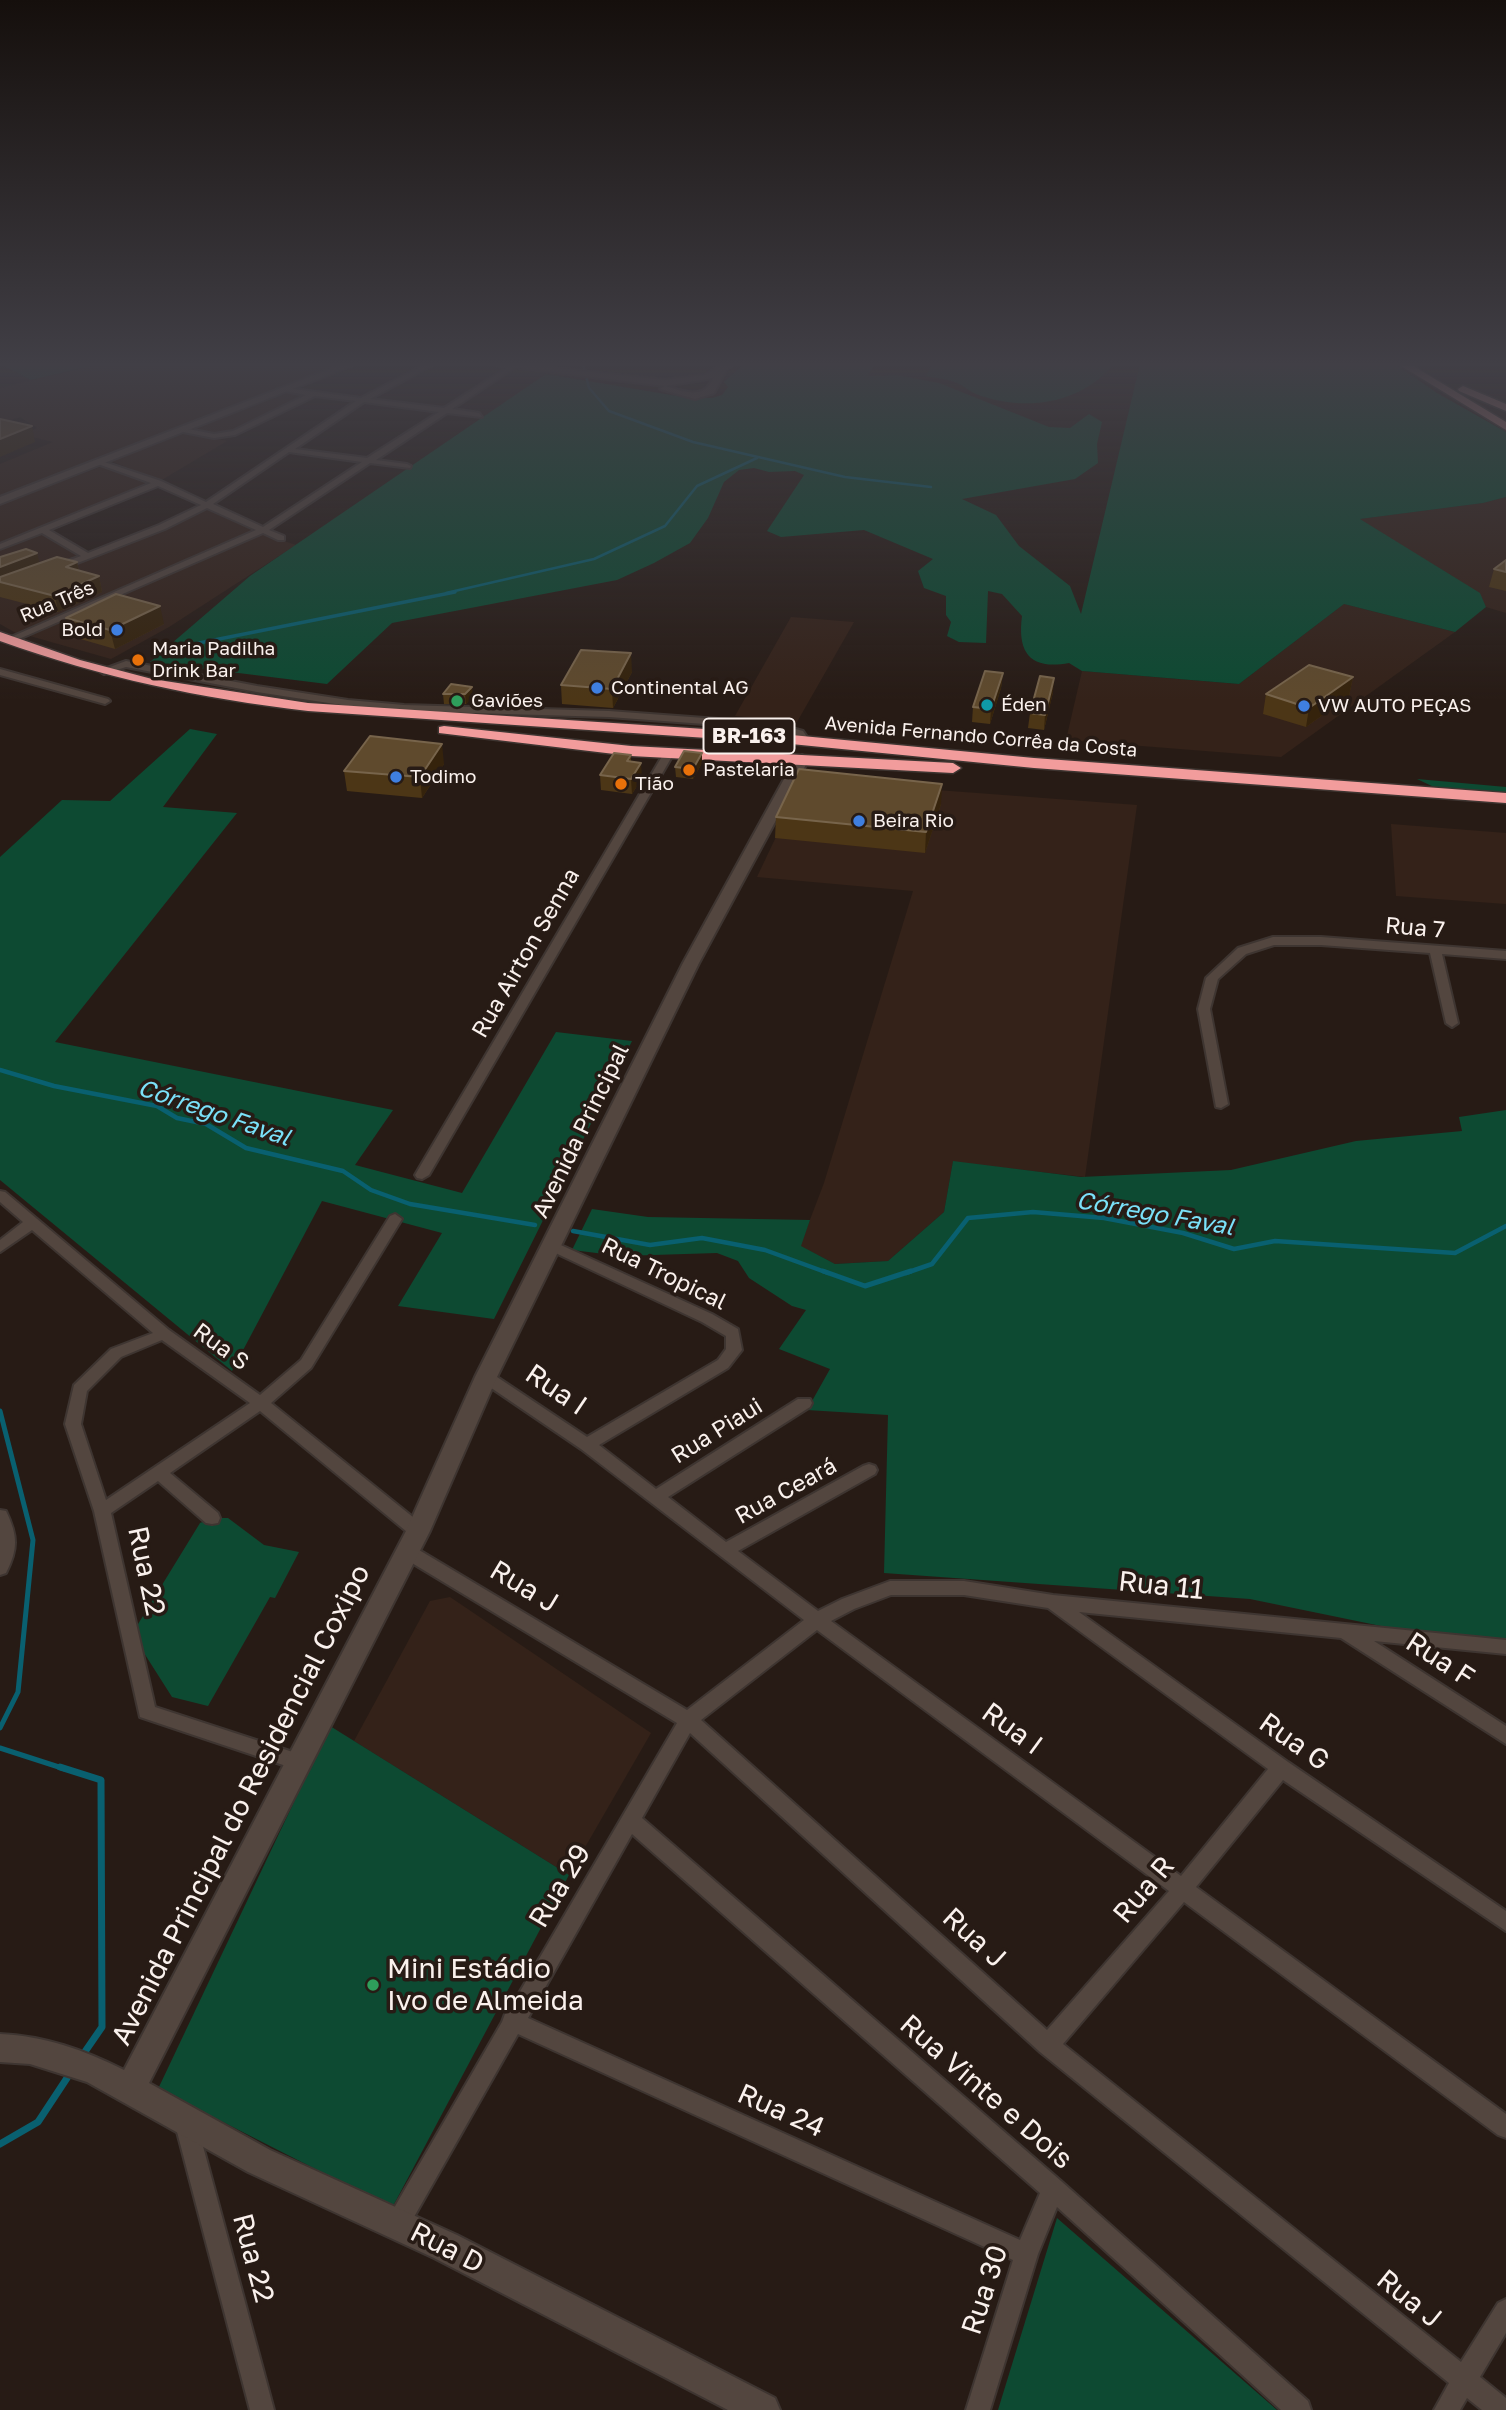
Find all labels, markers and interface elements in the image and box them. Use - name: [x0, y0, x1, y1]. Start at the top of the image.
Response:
- street label: Rua Três: [17, 576, 97, 628]
- place label: Bold: [61, 619, 103, 641]
- marker: Bold: [109, 622, 125, 638]
- place label: Maria Padilha Drink Bar: [152, 638, 275, 682]
- marker: Maria Padilha Drink Bar: [130, 652, 146, 668]
- place label: Continental AG: [611, 677, 749, 699]
- marker: Continental AG: [589, 680, 605, 696]
- place label: Gaviões: [471, 690, 543, 712]
- marker: Gaviões: [449, 693, 465, 709]
- place label: Éden: [1001, 694, 1047, 716]
- place label: VW AUTO PEÇAS: [1318, 695, 1472, 717]
- marker: Éden: [979, 697, 995, 713]
- marker: VW AUTO PEÇAS: [1296, 698, 1312, 714]
- street label: Avenida Fernando Corrêa da Costa: [824, 712, 1138, 762]
- road number: BR-163: [704, 718, 794, 754]
- place label: Pastelaria: [703, 759, 795, 781]
- marker: Pastelaria: [681, 762, 697, 778]
- place label: Todimo: [410, 766, 476, 788]
- marker: Todimo: [388, 769, 404, 785]
- place label: Tião: [635, 773, 674, 795]
- marker: Tião: [613, 776, 629, 792]
- place label: Beira Rio: [873, 810, 954, 832]
- marker: Beira Rio: [851, 813, 867, 829]
- street label: Rua Airton Senna: [466, 863, 586, 1043]
- street label: Rua 7: [1384, 912, 1446, 944]
- street label: Avenida Principal: [527, 1039, 635, 1223]
- water label: Córrego Faval: [134, 1073, 294, 1153]
- water label: Córrego Faval: [1074, 1186, 1236, 1242]
- street label: Rua Tropical: [597, 1232, 731, 1316]
- street label: Rua S: [188, 1317, 254, 1377]
- street label: Rua I: [519, 1357, 593, 1423]
- street label: Rua Piaui: [666, 1392, 768, 1470]
- street label: Rua Ceará: [731, 1452, 841, 1530]
- street label: Rua 22: [120, 1523, 172, 1619]
- street label: Rua J: [484, 1554, 564, 1620]
- street label: Avenida Principal do Residencial Coxipo: [105, 1559, 377, 2051]
- street label: Rua 11: [1117, 1565, 1205, 1607]
- street label: Rua F: [1399, 1626, 1481, 1694]
- street label: Rua I: [975, 1696, 1049, 1762]
- street label: Rua G: [1252, 1706, 1336, 1778]
- street label: Rua 29: [522, 1838, 598, 1934]
- street label: Rua R: [1106, 1850, 1182, 1930]
- street label: Rua J: [935, 1901, 1013, 1975]
- place label: Mini Estádio Ivo de Almeida: [387, 1952, 584, 2018]
- marker: Mini Estádio Ivo de Almeida: [365, 1977, 381, 1993]
- street label: Rua Vinte e Dois: [893, 2008, 1079, 2176]
- street label: Rua 24: [732, 2077, 830, 2145]
- street label: Rua 22: [225, 2210, 281, 2306]
- street label: Rua D: [405, 2215, 489, 2281]
- street label: Rua 30: [955, 2241, 1015, 2339]
- street label: Rua J: [1370, 2263, 1448, 2335]

